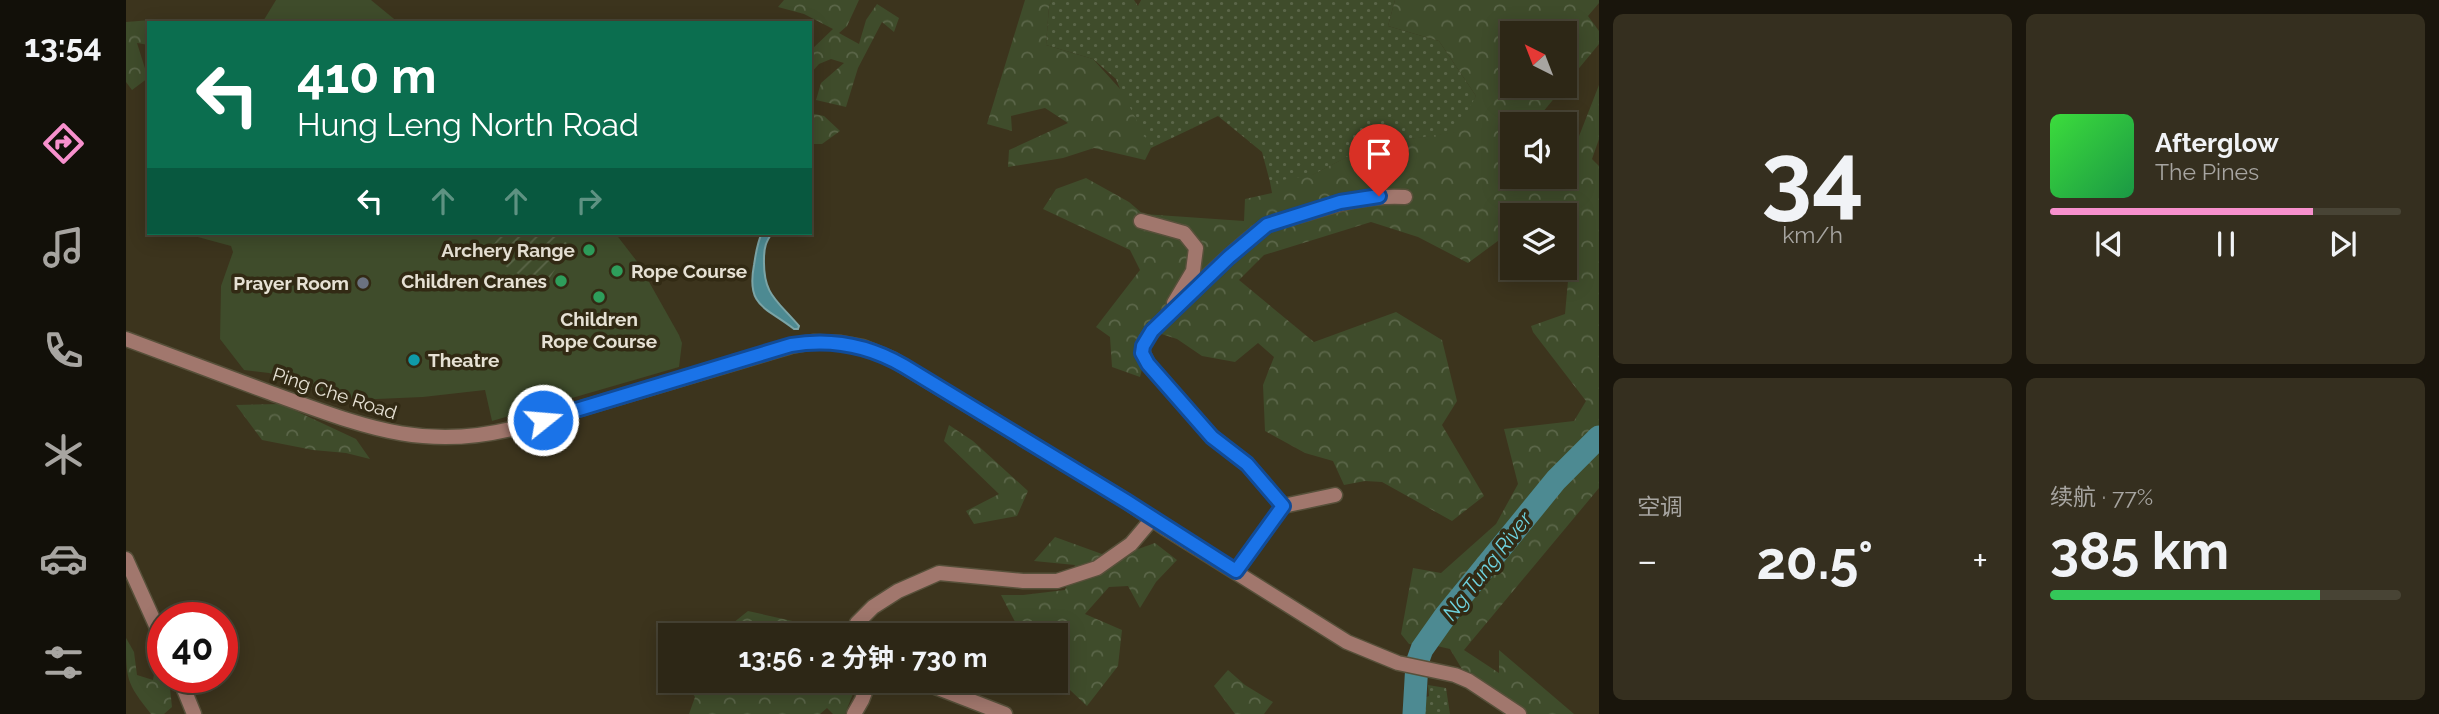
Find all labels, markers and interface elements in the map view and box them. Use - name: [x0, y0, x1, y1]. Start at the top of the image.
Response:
- north arrow: [1500, 21, 1577, 98]
- map controls: [1500, 21, 1577, 280]
- text: 13:54: [24, 27, 102, 64]
- text: 410 m: [297, 47, 437, 104]
- icon: left: [182, 49, 273, 140]
- text: Hung Leng North Road: [297, 106, 639, 143]
- button: sound: [1500, 112, 1577, 189]
- icon: directions: [39, 119, 88, 168]
- text: 34: [1761, 122, 1864, 229]
- pin: [1349, 124, 1409, 196]
- text: Afterglow: [2155, 128, 2279, 158]
- icon: arrive: [1360, 135, 1398, 173]
- text: The Pines: [2155, 158, 2259, 185]
- icon: left: [351, 182, 389, 220]
- icon: ahead: [424, 182, 462, 220]
- icon: ahead: [497, 182, 535, 220]
- icon: right: [570, 182, 608, 220]
- button: layers: [1500, 203, 1577, 280]
- text: km/h: [1782, 221, 1843, 248]
- icon: music: [39, 223, 88, 272]
- icon: previous: [2090, 225, 2128, 263]
- icon: pause: [2207, 225, 2245, 263]
- icon: next: [2324, 225, 2362, 263]
- place label: Archery Range: [441, 239, 575, 261]
- marker: Archery Range: [581, 242, 597, 258]
- place label: Rope Course: [631, 260, 747, 282]
- marker: Rope Course: [609, 263, 625, 279]
- place label: Children Cranes: [401, 270, 547, 292]
- place label: Prayer Room: [233, 272, 349, 294]
- marker: Children Cranes: [553, 273, 569, 289]
- marker: Prayer Room: [355, 275, 371, 291]
- marker: Children Rope Course: [591, 289, 607, 305]
- place label: Children Rope Course: [541, 308, 657, 352]
- icon: phone: [39, 326, 88, 375]
- place label: Theatre: [428, 349, 499, 371]
- marker: Theatre: [406, 352, 422, 368]
- street label: Ping Che Road: [270, 363, 400, 423]
- position arrow: [506, 383, 580, 457]
- icon: climate: [39, 430, 88, 479]
- text: 续航 · 77%: [2050, 483, 2153, 510]
- text: 空调: [1637, 493, 1683, 520]
- water label: Ng Tung River: [1437, 506, 1538, 625]
- text: 385 km: [2050, 520, 2229, 581]
- text: 20.5°: [1757, 530, 1873, 591]
- icon: car: [39, 534, 88, 583]
- text: −: [1637, 538, 1657, 583]
- text: +: [1972, 538, 1988, 583]
- speed limit sign: 40: [147, 602, 238, 693]
- icon: filters: [39, 638, 88, 687]
- text: 13:56 · 2 分钟 · 730 m: [738, 643, 988, 673]

